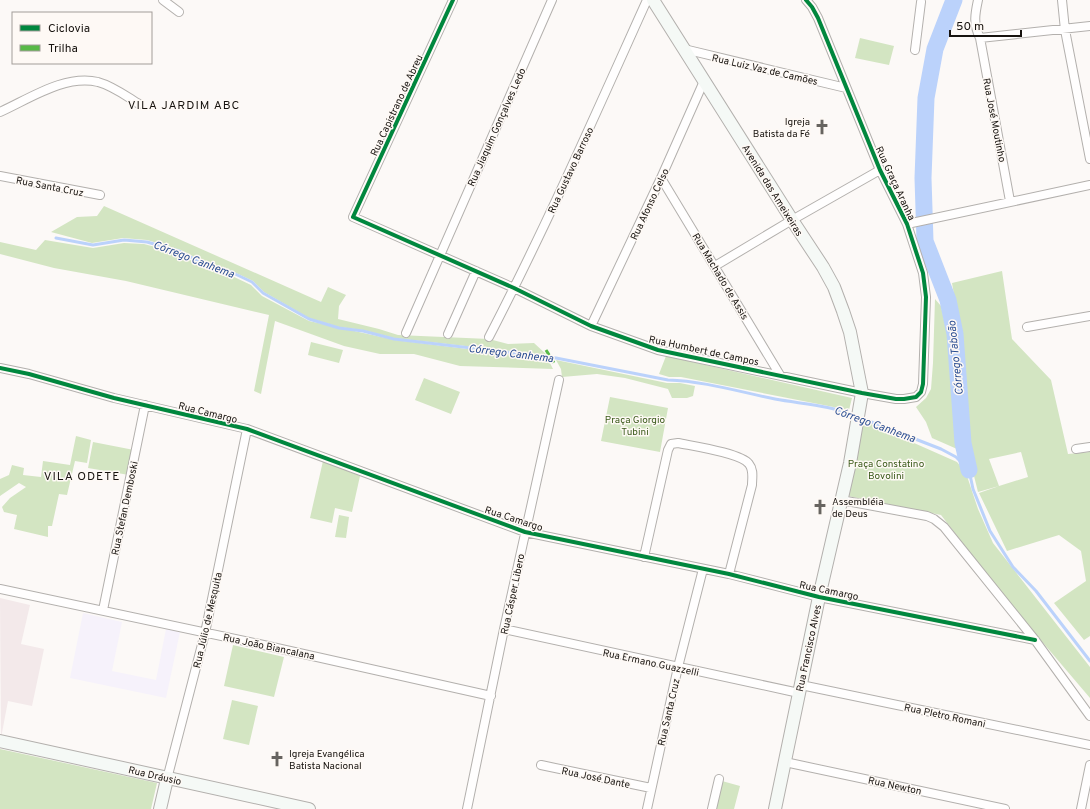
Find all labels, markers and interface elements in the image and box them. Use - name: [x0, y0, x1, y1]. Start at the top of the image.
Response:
- legend: [12, 12, 152, 64]
- scale bar: [950, 12, 1021, 38]
- text: 50 m: [956, 19, 984, 35]
- text: Ciclovia: [48, 21, 90, 37]
- text: Trilha: [48, 41, 78, 57]
- street label: Rua Luiz Vaz de Camões: [710, 52, 819, 89]
- street label: Rua Capistrano de Abreu: [368, 53, 427, 158]
- street label: Rua Jiaquim Gonçalves Ledo: [465, 66, 530, 189]
- street label: Rua José Moutinho: [979, 77, 1008, 164]
- district label: VILA JARDIM ABC: [128, 98, 240, 114]
- place label: Igreja Batista da Fé: [753, 116, 810, 141]
- church icon: Igreja Batista da Fé: [813, 118, 831, 136]
- street label: Rua Gustavo Barroso: [546, 125, 597, 216]
- street label: Avenida das Ameixeiras: [738, 143, 805, 239]
- street label: Rua Graça Aranha: [872, 144, 918, 223]
- street label: Rua Afonso Celso: [628, 166, 673, 243]
- street label: Rua Santa Cruz: [15, 175, 85, 200]
- street label: Rua Machado de Assis: [689, 231, 751, 323]
- water label: Córrego Canhema: [151, 238, 236, 282]
- water label: Córrego Taboão: [945, 320, 967, 396]
- street label: Rua Humbert de Campos: [647, 333, 760, 370]
- water label: Córrego Canhema: [468, 342, 555, 366]
- street label: Rua Camargo: [177, 400, 239, 427]
- water label: Córrego Canhema: [832, 404, 918, 446]
- park label: Praça Giorgio Tubini: [605, 414, 666, 439]
- park label: Praça Constatino Bovolini: [848, 458, 925, 483]
- street label: Rua Stefan Demboski: [109, 460, 142, 556]
- district label: VILA ODETE: [44, 469, 120, 485]
- place label: Assembléia de Deus: [832, 496, 883, 521]
- church icon: Assembléia de Deus: [811, 498, 829, 516]
- street label: Rua Camargo: [483, 504, 545, 535]
- street label: Rua Cásper Libero: [499, 552, 528, 636]
- street label: Rua Júlio de Mesquita: [191, 571, 226, 670]
- street label: Rua Camargo: [798, 579, 860, 604]
- street label: Rua Francisco Alves: [794, 603, 825, 693]
- street label: Rua João Biancalana: [222, 631, 316, 664]
- street label: Rua Ermano Guazzelli: [601, 647, 700, 680]
- street label: Rua Santa Cruz: [655, 677, 684, 747]
- street label: Rua Pletro Romani: [903, 701, 987, 731]
- place label: Igreja Evangélica Batista Nacional: [289, 748, 365, 773]
- church icon: Igreja Evangélica Batista Nacional: [268, 750, 286, 768]
- street label: Rua Dráusio: [127, 764, 183, 789]
- street label: Rua José Dante: [560, 765, 631, 792]
- street label: Rua Newton: [867, 774, 923, 798]

